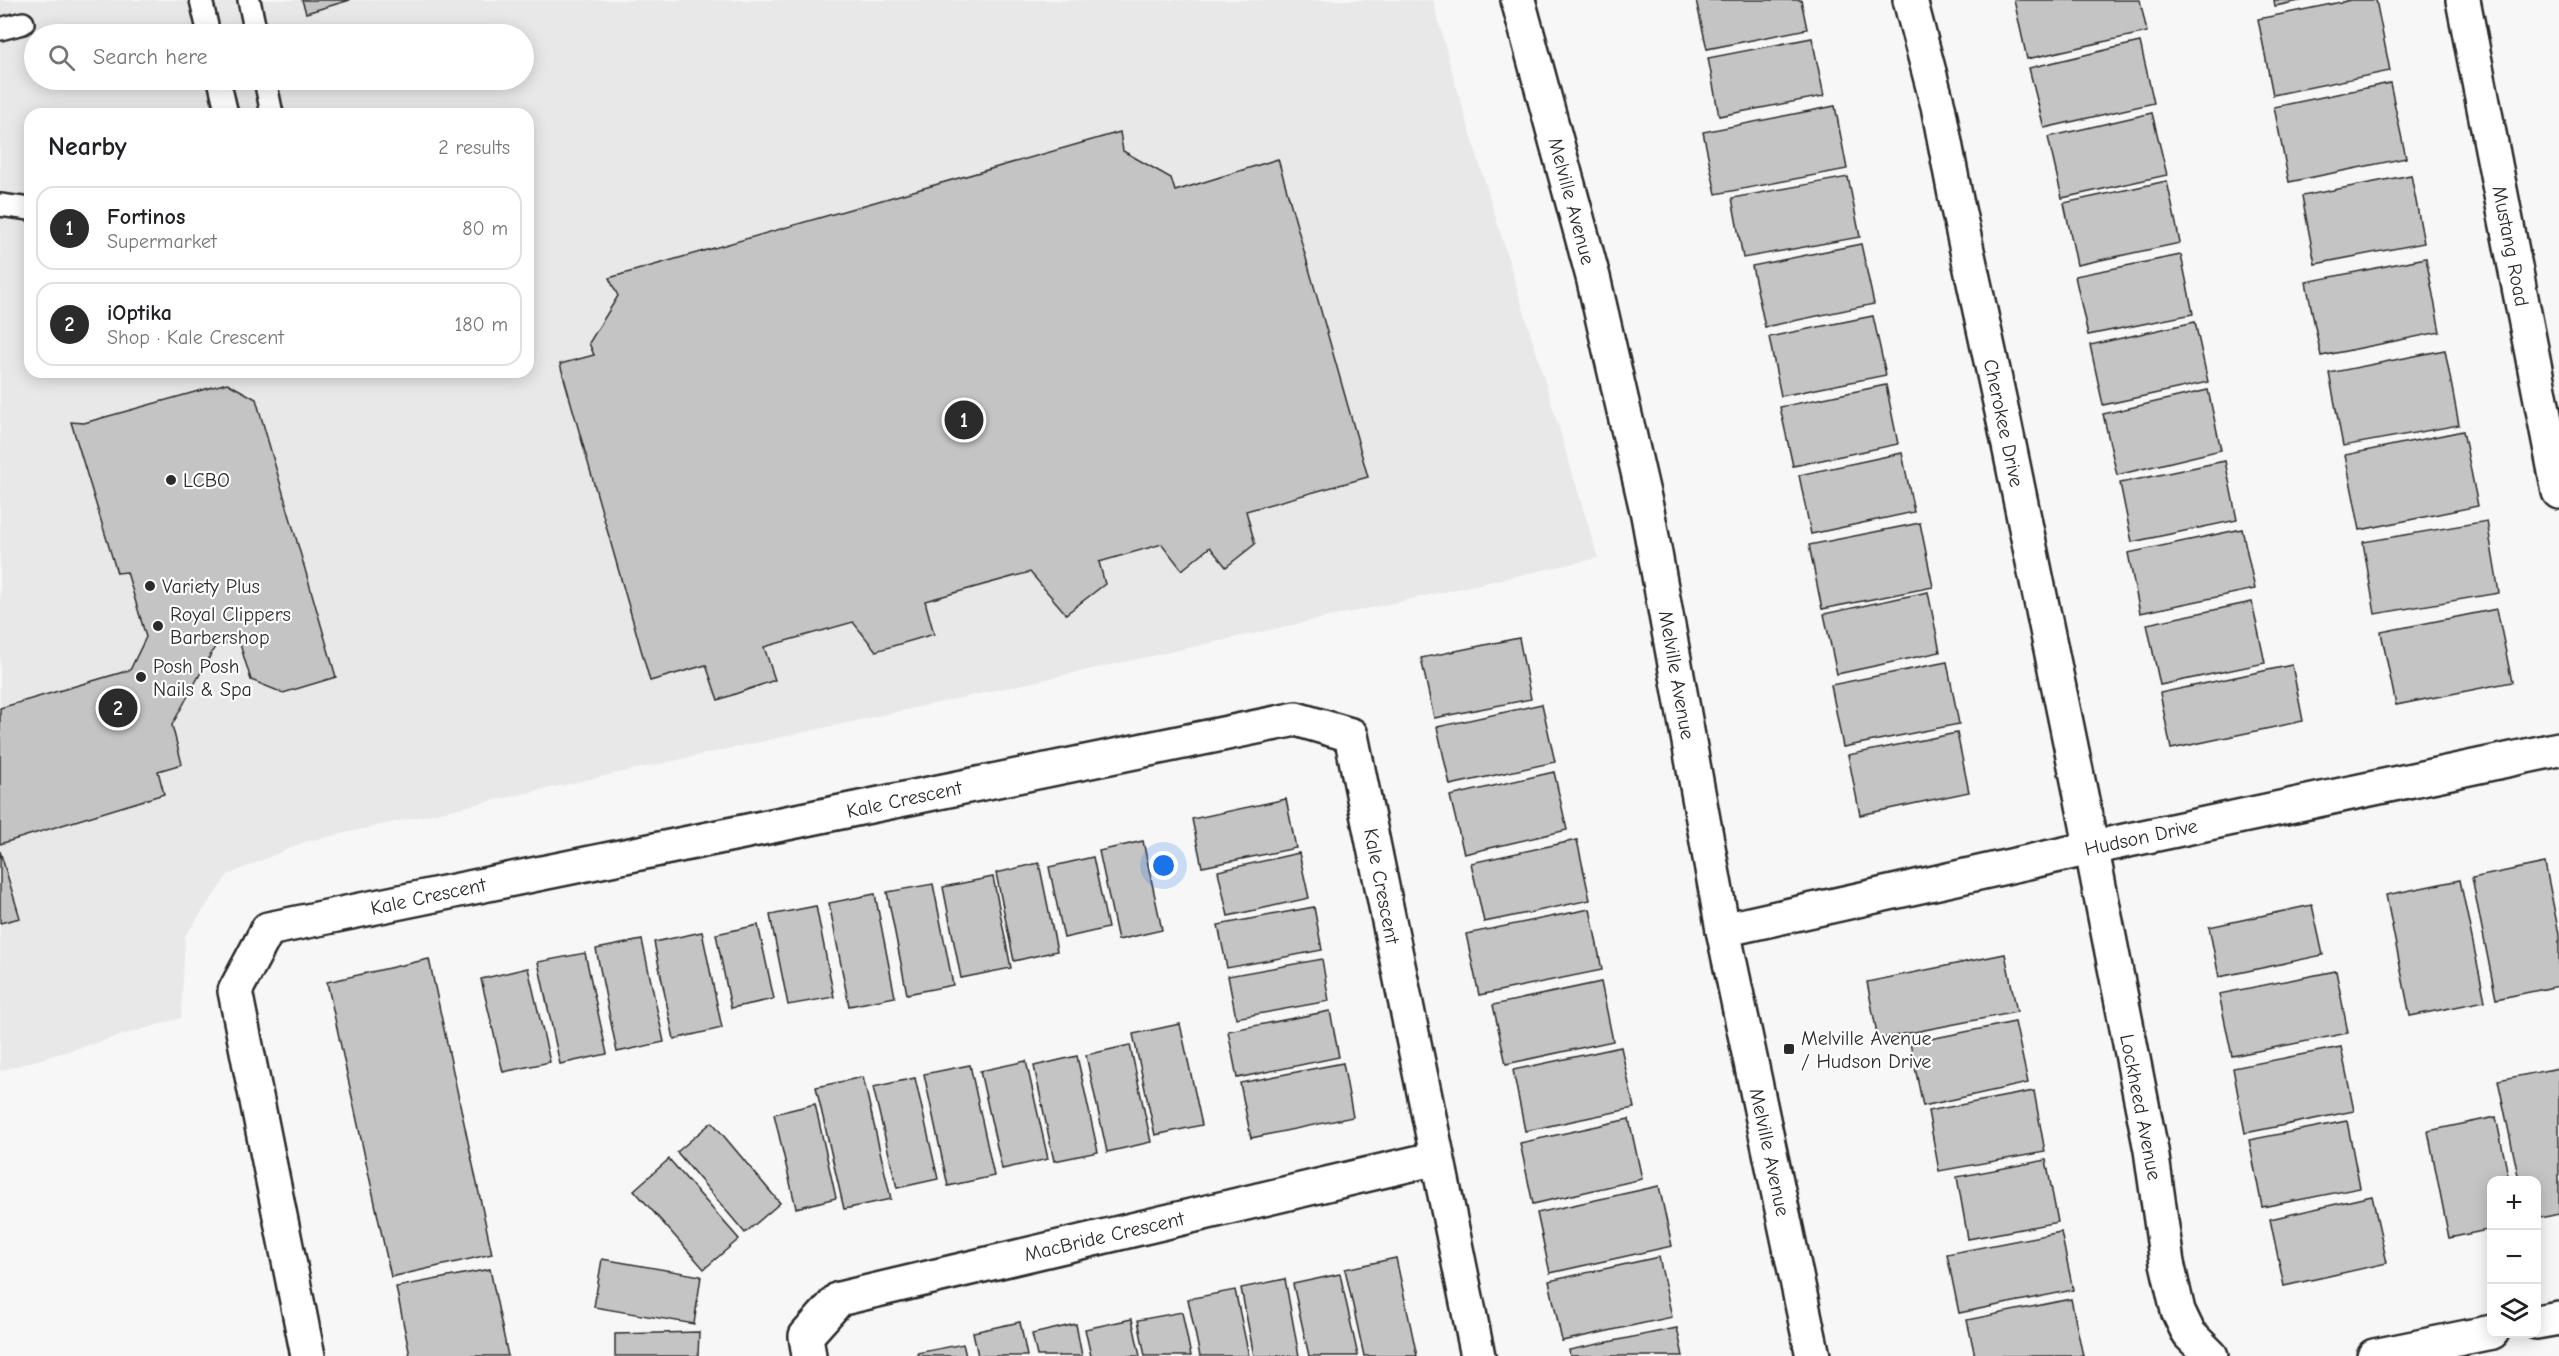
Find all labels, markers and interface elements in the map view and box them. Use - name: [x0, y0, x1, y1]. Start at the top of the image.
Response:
- search box: [24, 24, 534, 90]
- icon: search: [45, 41, 78, 74]
- text: Search here: [93, 44, 208, 70]
- text: Nearby: [48, 132, 127, 162]
- street label: Melville Avenue: [1544, 135, 1600, 267]
- text: 2 results: [438, 136, 510, 159]
- street label: Mustang Road: [2488, 184, 2533, 308]
- text: Fortinos: [107, 204, 185, 230]
- text: 1: [66, 217, 73, 240]
- text: 80 m: [462, 217, 508, 240]
- text: Supermarket: [107, 230, 217, 253]
- text: iOptika: [107, 300, 172, 326]
- text: 2: [65, 313, 74, 336]
- text: 180 m: [454, 313, 508, 336]
- text: Shop · Kale Crescent: [107, 326, 284, 349]
- street label: Cherokee Drive: [1979, 357, 2028, 489]
- pin: 1: [944, 398, 984, 442]
- place label: LCBO: [183, 469, 230, 492]
- marker: LCBO: [164, 473, 178, 487]
- place label: Variety Plus: [162, 575, 260, 598]
- marker: Variety Plus: [143, 579, 157, 593]
- place label: Royal Clippers Barbershop: [170, 603, 291, 649]
- street label: Melville Avenue: [1654, 609, 1699, 741]
- marker: Royal Clippers Barbershop: [151, 619, 165, 633]
- place label: Posh Posh Nails & Spa: [153, 655, 252, 701]
- marker: Posh Posh Nails & Spa: [134, 670, 148, 684]
- pin: 2: [98, 686, 138, 730]
- street label: Kale Crescent: [844, 776, 965, 823]
- street label: Hudson Drive: [2083, 814, 2200, 861]
- street label: Kale Crescent: [1359, 826, 1404, 947]
- your location: [1149, 851, 1178, 880]
- street label: Kale Crescent: [368, 873, 489, 920]
- place label: Melville Avenue / Hudson Drive: [1801, 1027, 1931, 1073]
- street label: Lockheed Avenue: [2115, 1032, 2166, 1182]
- marker: Melville Avenue / Hudson Drive: [1782, 1042, 1796, 1056]
- street label: Melville Avenue: [1745, 1086, 1794, 1218]
- map controls: [2487, 1176, 2541, 1338]
- button: +: [2487, 1176, 2541, 1230]
- street label: MacBride Crescent: [1022, 1207, 1188, 1266]
- button: −: [2487, 1230, 2541, 1284]
- button: layers: [2487, 1284, 2541, 1338]

